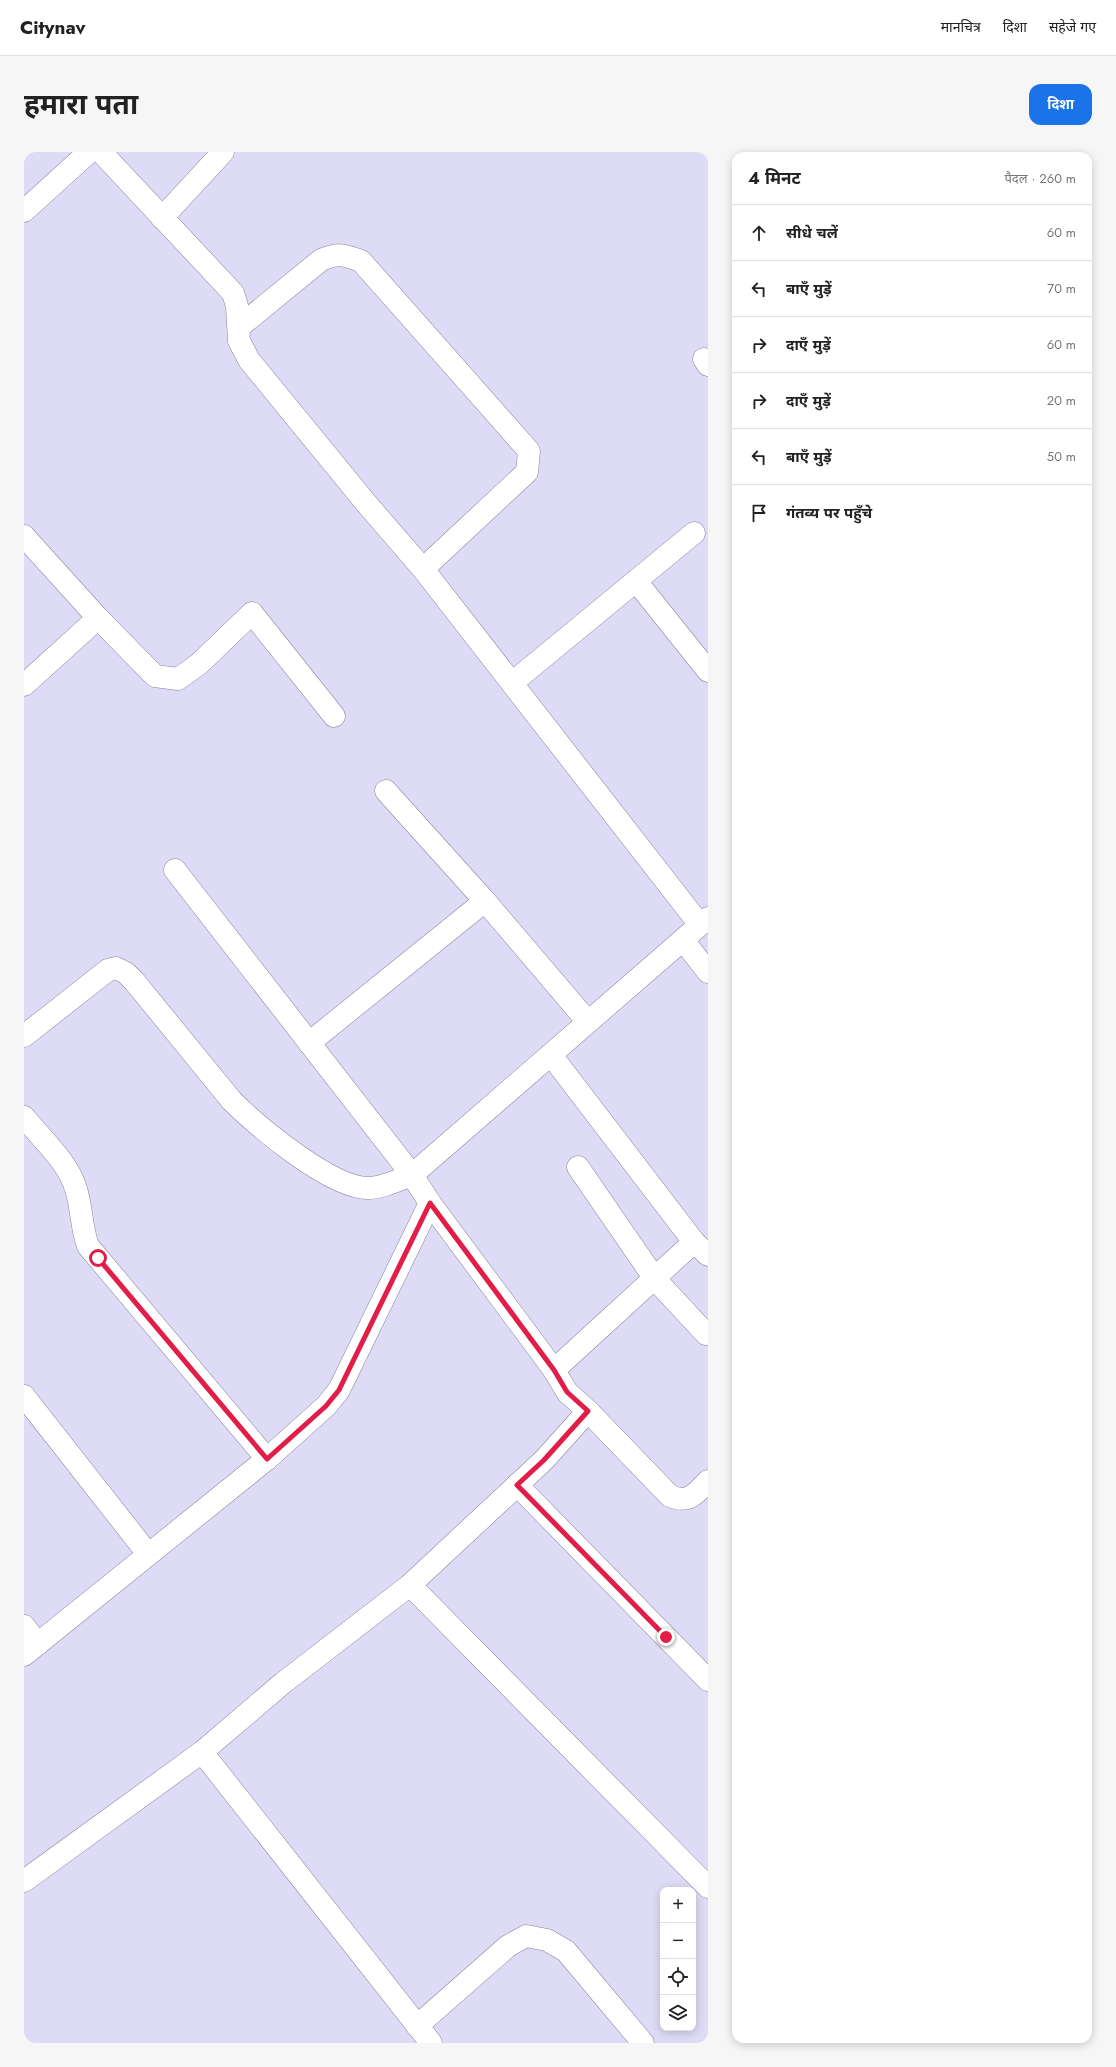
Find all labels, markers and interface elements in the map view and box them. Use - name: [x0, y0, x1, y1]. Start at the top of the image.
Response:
- text: Citynav: [20, 14, 86, 41]
- text: मानचित्र: [941, 17, 981, 37]
- text: दिशा: [1003, 17, 1027, 37]
- text: सहेजे गए: [1049, 17, 1096, 37]
- text: हमारा पता: [24, 84, 138, 125]
- button: दिशा: [1029, 84, 1092, 125]
- text: 4 मिनट: [748, 166, 801, 190]
- text: पैदल · 260 m: [1004, 169, 1076, 188]
- icon: ahead: [748, 222, 770, 244]
- text: सीधे चलें: [786, 222, 838, 244]
- text: 60 m: [1047, 223, 1076, 242]
- icon: left: [748, 278, 770, 300]
- text: बाएँ मुड़ें: [786, 278, 832, 300]
- text: 70 m: [1047, 279, 1076, 298]
- icon: right: [748, 334, 770, 356]
- text: दाएँ मुड़ें: [786, 334, 831, 356]
- text: 60 m: [1047, 335, 1076, 354]
- icon: right: [748, 390, 770, 412]
- text: दाएँ मुड़ें: [786, 390, 831, 412]
- text: 20 m: [1047, 391, 1076, 410]
- icon: left: [748, 446, 770, 468]
- text: बाएँ मुड़ें: [786, 446, 832, 468]
- text: 50 m: [1047, 447, 1076, 466]
- icon: arrive: [748, 502, 770, 524]
- text: गंतव्य पर पहुँचे: [786, 502, 872, 524]
- route start: [89, 1249, 107, 1267]
- route end: [657, 1628, 675, 1646]
- map controls: [660, 1887, 696, 2031]
- button: +: [660, 1887, 696, 1923]
- button: −: [660, 1923, 696, 1959]
- button: locate: [660, 1959, 696, 1995]
- button: layers: [660, 1995, 696, 2031]

